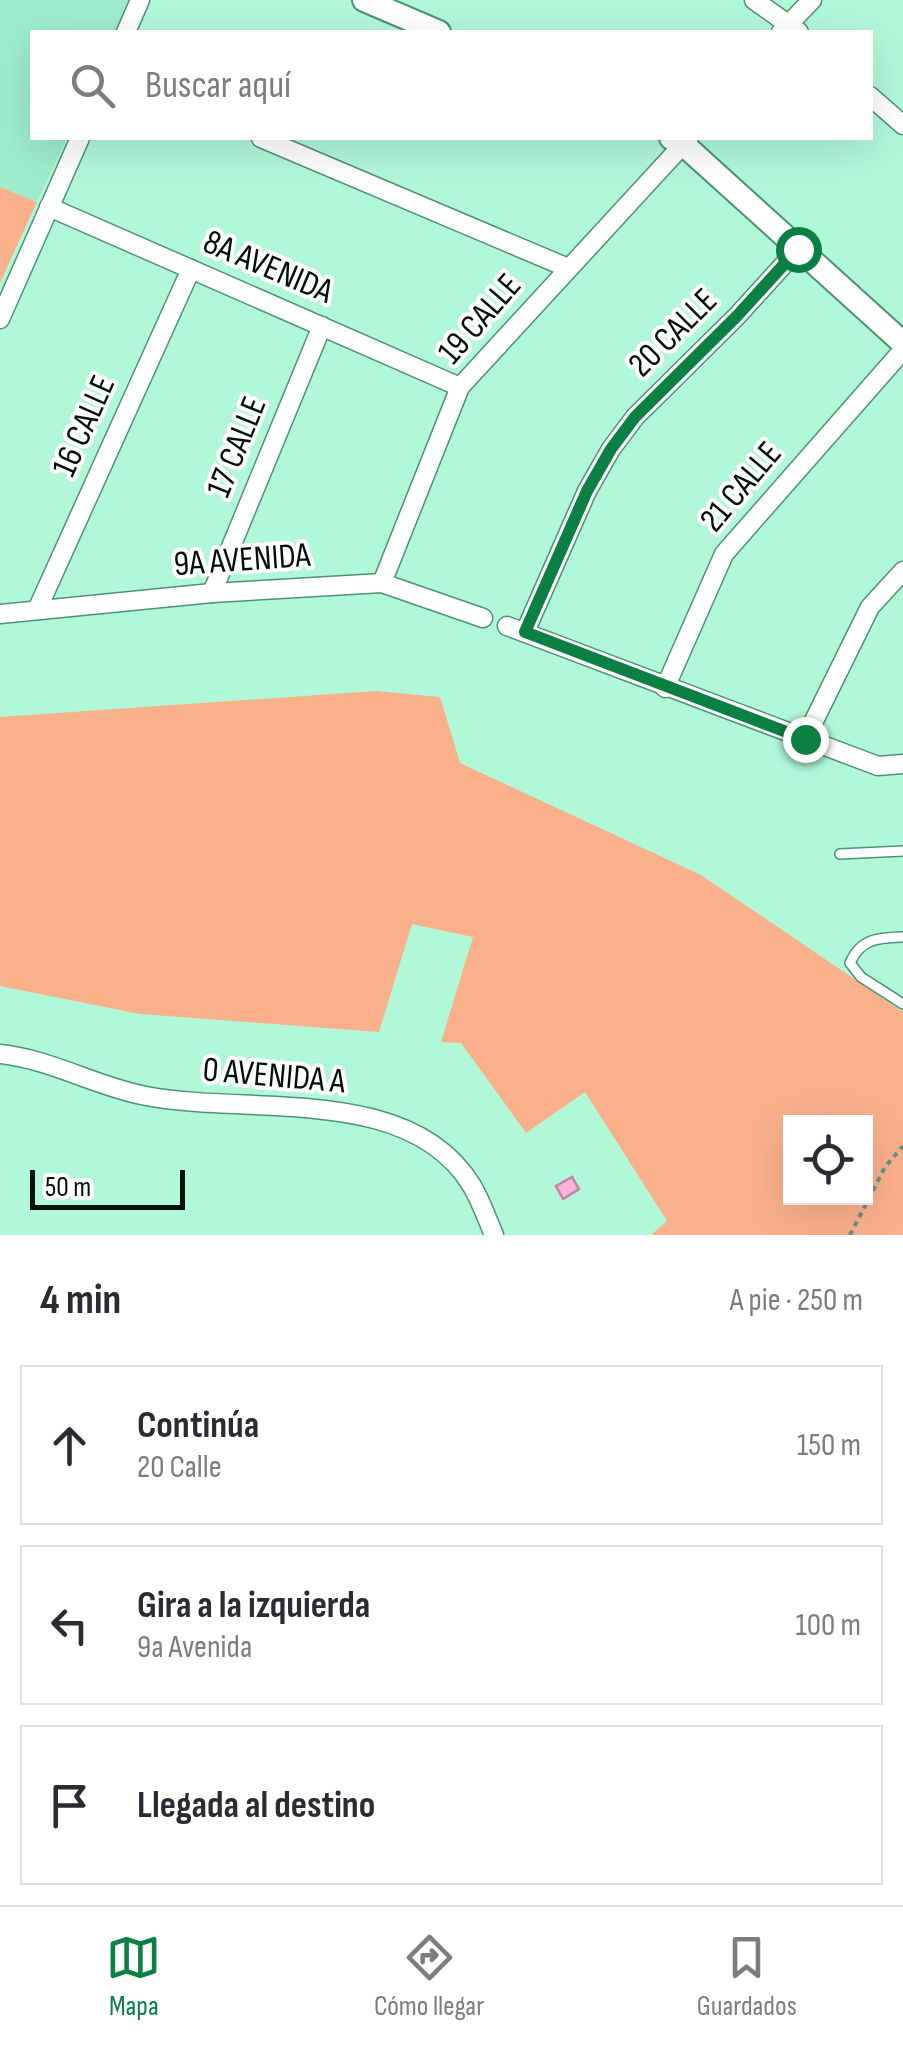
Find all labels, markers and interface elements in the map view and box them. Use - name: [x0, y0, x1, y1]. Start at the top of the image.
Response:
- search box: [30, 30, 873, 140]
- icon: search: [65, 58, 120, 113]
- text: Buscar aquí: [145, 63, 291, 108]
- street label: 8A AVENIDA: [197, 221, 340, 314]
- route start: [776, 227, 822, 273]
- street label: 19 CALLE: [429, 265, 531, 373]
- street label: 20 CALLE: [620, 280, 726, 386]
- street label: 16 CALLE: [43, 369, 125, 483]
- street label: 17 CALLE: [198, 391, 276, 503]
- street label: 21 CALLE: [691, 433, 791, 541]
- street label: 9A AVENIDA: [172, 534, 313, 586]
- route end: [783, 717, 829, 763]
- street label: 0 AVENIDA A: [201, 1048, 348, 1104]
- map controls: [783, 1115, 873, 1205]
- button: locate: [783, 1115, 873, 1205]
- scale bar: [30, 1165, 185, 1210]
- text: 50 m: [45, 1171, 91, 1204]
- text: 4 min: [40, 1275, 121, 1326]
- text: A pie · 250 m: [730, 1281, 863, 1320]
- text: Continúa: [137, 1403, 259, 1448]
- icon: ahead: [42, 1418, 97, 1473]
- text: 150 m: [797, 1426, 861, 1465]
- text: 20 Calle: [137, 1448, 222, 1487]
- text: Gira a la izquierda: [137, 1583, 370, 1628]
- icon: left: [42, 1598, 97, 1653]
- text: 100 m: [796, 1606, 861, 1645]
- text: 9a Avenida: [137, 1628, 252, 1667]
- icon: arrive: [42, 1778, 97, 1833]
- text: Llegada al destino: [137, 1783, 375, 1828]
- tab: Mapa: [106, 1930, 161, 2023]
- tab: Cómo llegar: [374, 1930, 484, 2023]
- tab: Guardados: [697, 1930, 797, 2023]

